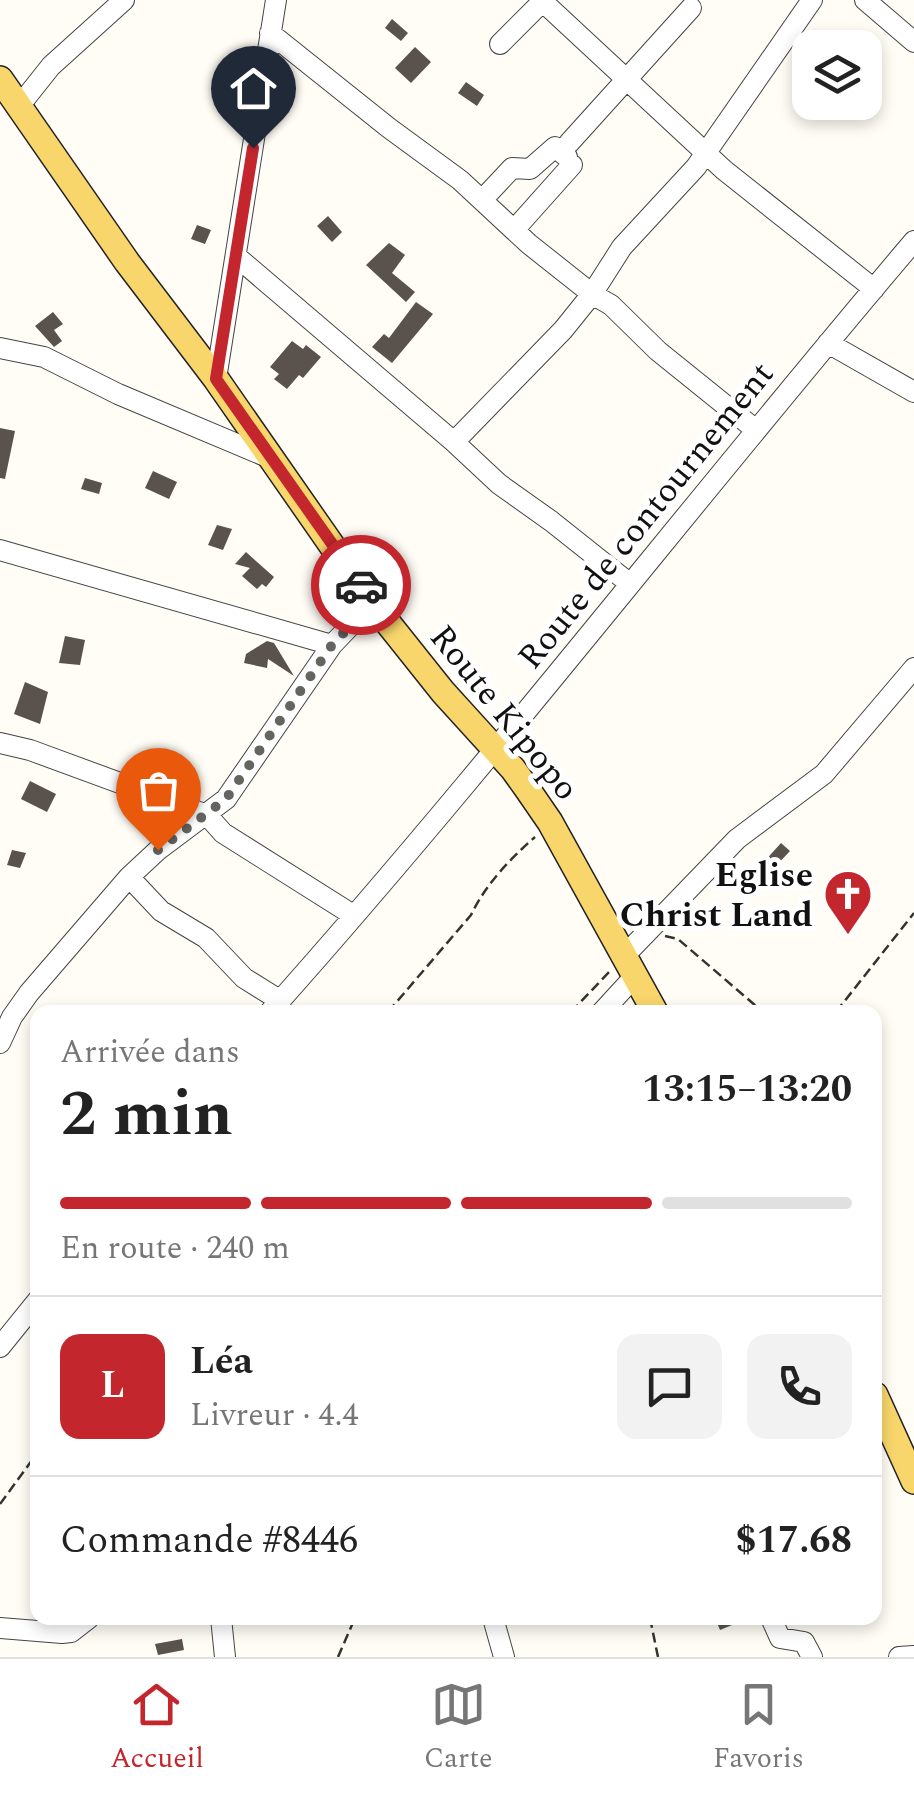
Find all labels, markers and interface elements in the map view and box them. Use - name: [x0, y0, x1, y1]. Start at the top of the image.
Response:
- map controls: [792, 30, 882, 120]
- button: layers: [792, 30, 882, 120]
- pin: [211, 46, 296, 149]
- icon: home: [226, 61, 281, 116]
- street label: Route de contournement: [505, 350, 787, 681]
- courier: [311, 535, 411, 635]
- icon: car: [334, 558, 389, 613]
- street label: Route Kipopo: [416, 613, 592, 813]
- pin: [116, 748, 201, 851]
- icon: bag: [131, 763, 186, 818]
- place label: Eglise Christ Land: [620, 849, 813, 942]
- church icon: Eglise Christ Land: [822, 868, 874, 936]
- text: Arrivée dans: [60, 1028, 240, 1077]
- text: 13:15–13:20: [642, 1061, 852, 1119]
- text: 2 min: [60, 1065, 233, 1164]
- text: En route · 240 m: [60, 1224, 290, 1273]
- text: Léa: [190, 1333, 253, 1391]
- button: chat: [617, 1334, 722, 1439]
- button: phone: [747, 1334, 852, 1439]
- text: L: [100, 1357, 125, 1415]
- text: Livreur · 4.4: [190, 1391, 358, 1440]
- text: Commande #8446: [60, 1512, 358, 1570]
- text: $17.68: [735, 1512, 852, 1570]
- tab: Accueil: [110, 1677, 204, 1780]
- tab: Carte: [424, 1677, 493, 1780]
- tab: Favoris: [713, 1677, 804, 1780]

